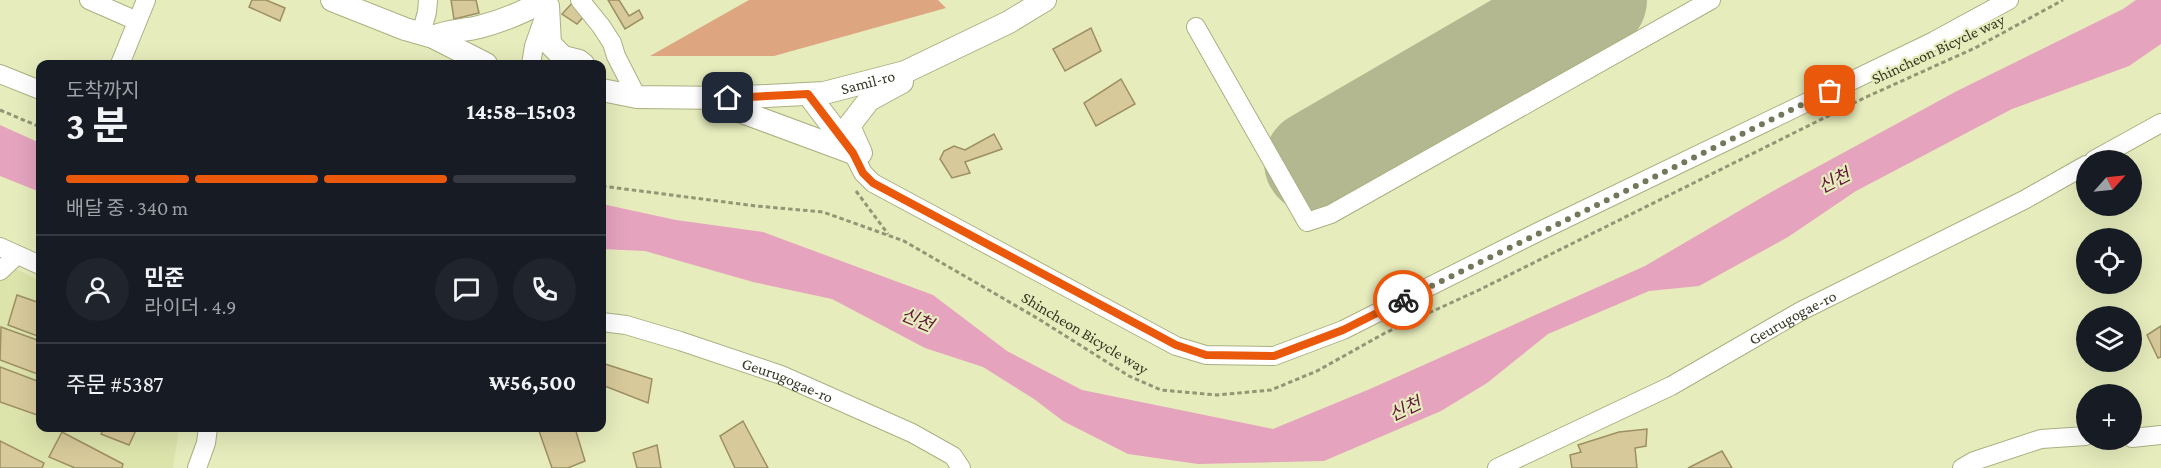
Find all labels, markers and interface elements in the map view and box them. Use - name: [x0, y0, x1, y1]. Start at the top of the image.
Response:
- street label: Shincheon Bicycle way: [1869, 10, 2008, 88]
- pin: [1804, 65, 1855, 116]
- street label: Samil-ro: [839, 66, 897, 97]
- pin: [702, 72, 753, 123]
- icon: bag: [1813, 74, 1846, 107]
- text: 도착까지: [66, 79, 140, 101]
- icon: home: [711, 81, 744, 114]
- text: 14:58–15:03: [467, 99, 576, 124]
- text: 3 분: [66, 104, 128, 147]
- north arrow: [2076, 150, 2142, 216]
- map controls: [2076, 150, 2142, 450]
- water label: 신천: [1815, 163, 1855, 197]
- text: 배달 중 · 340 m: [66, 197, 188, 219]
- button: locate: [2076, 228, 2142, 294]
- button: person: [66, 258, 129, 321]
- button: chat: [435, 258, 498, 321]
- button: phone: [513, 258, 576, 321]
- text: 민준: [144, 265, 184, 290]
- courier: [1373, 270, 1433, 330]
- icon: bike: [1387, 284, 1420, 317]
- street label: Geurugogae-ro: [1746, 286, 1839, 348]
- street label: Shincheon Bicycle way: [1018, 288, 1152, 379]
- text: 라이더 · 4.9: [144, 296, 236, 318]
- water label: 신천: [898, 304, 938, 337]
- button: layers: [2076, 306, 2142, 372]
- street label: Geurugogae-ro: [740, 354, 836, 406]
- text: ₩56,500: [489, 370, 576, 395]
- text: 주문 #5387: [66, 372, 163, 397]
- button: +: [2076, 384, 2142, 450]
- water label: 신천: [1386, 392, 1426, 425]

